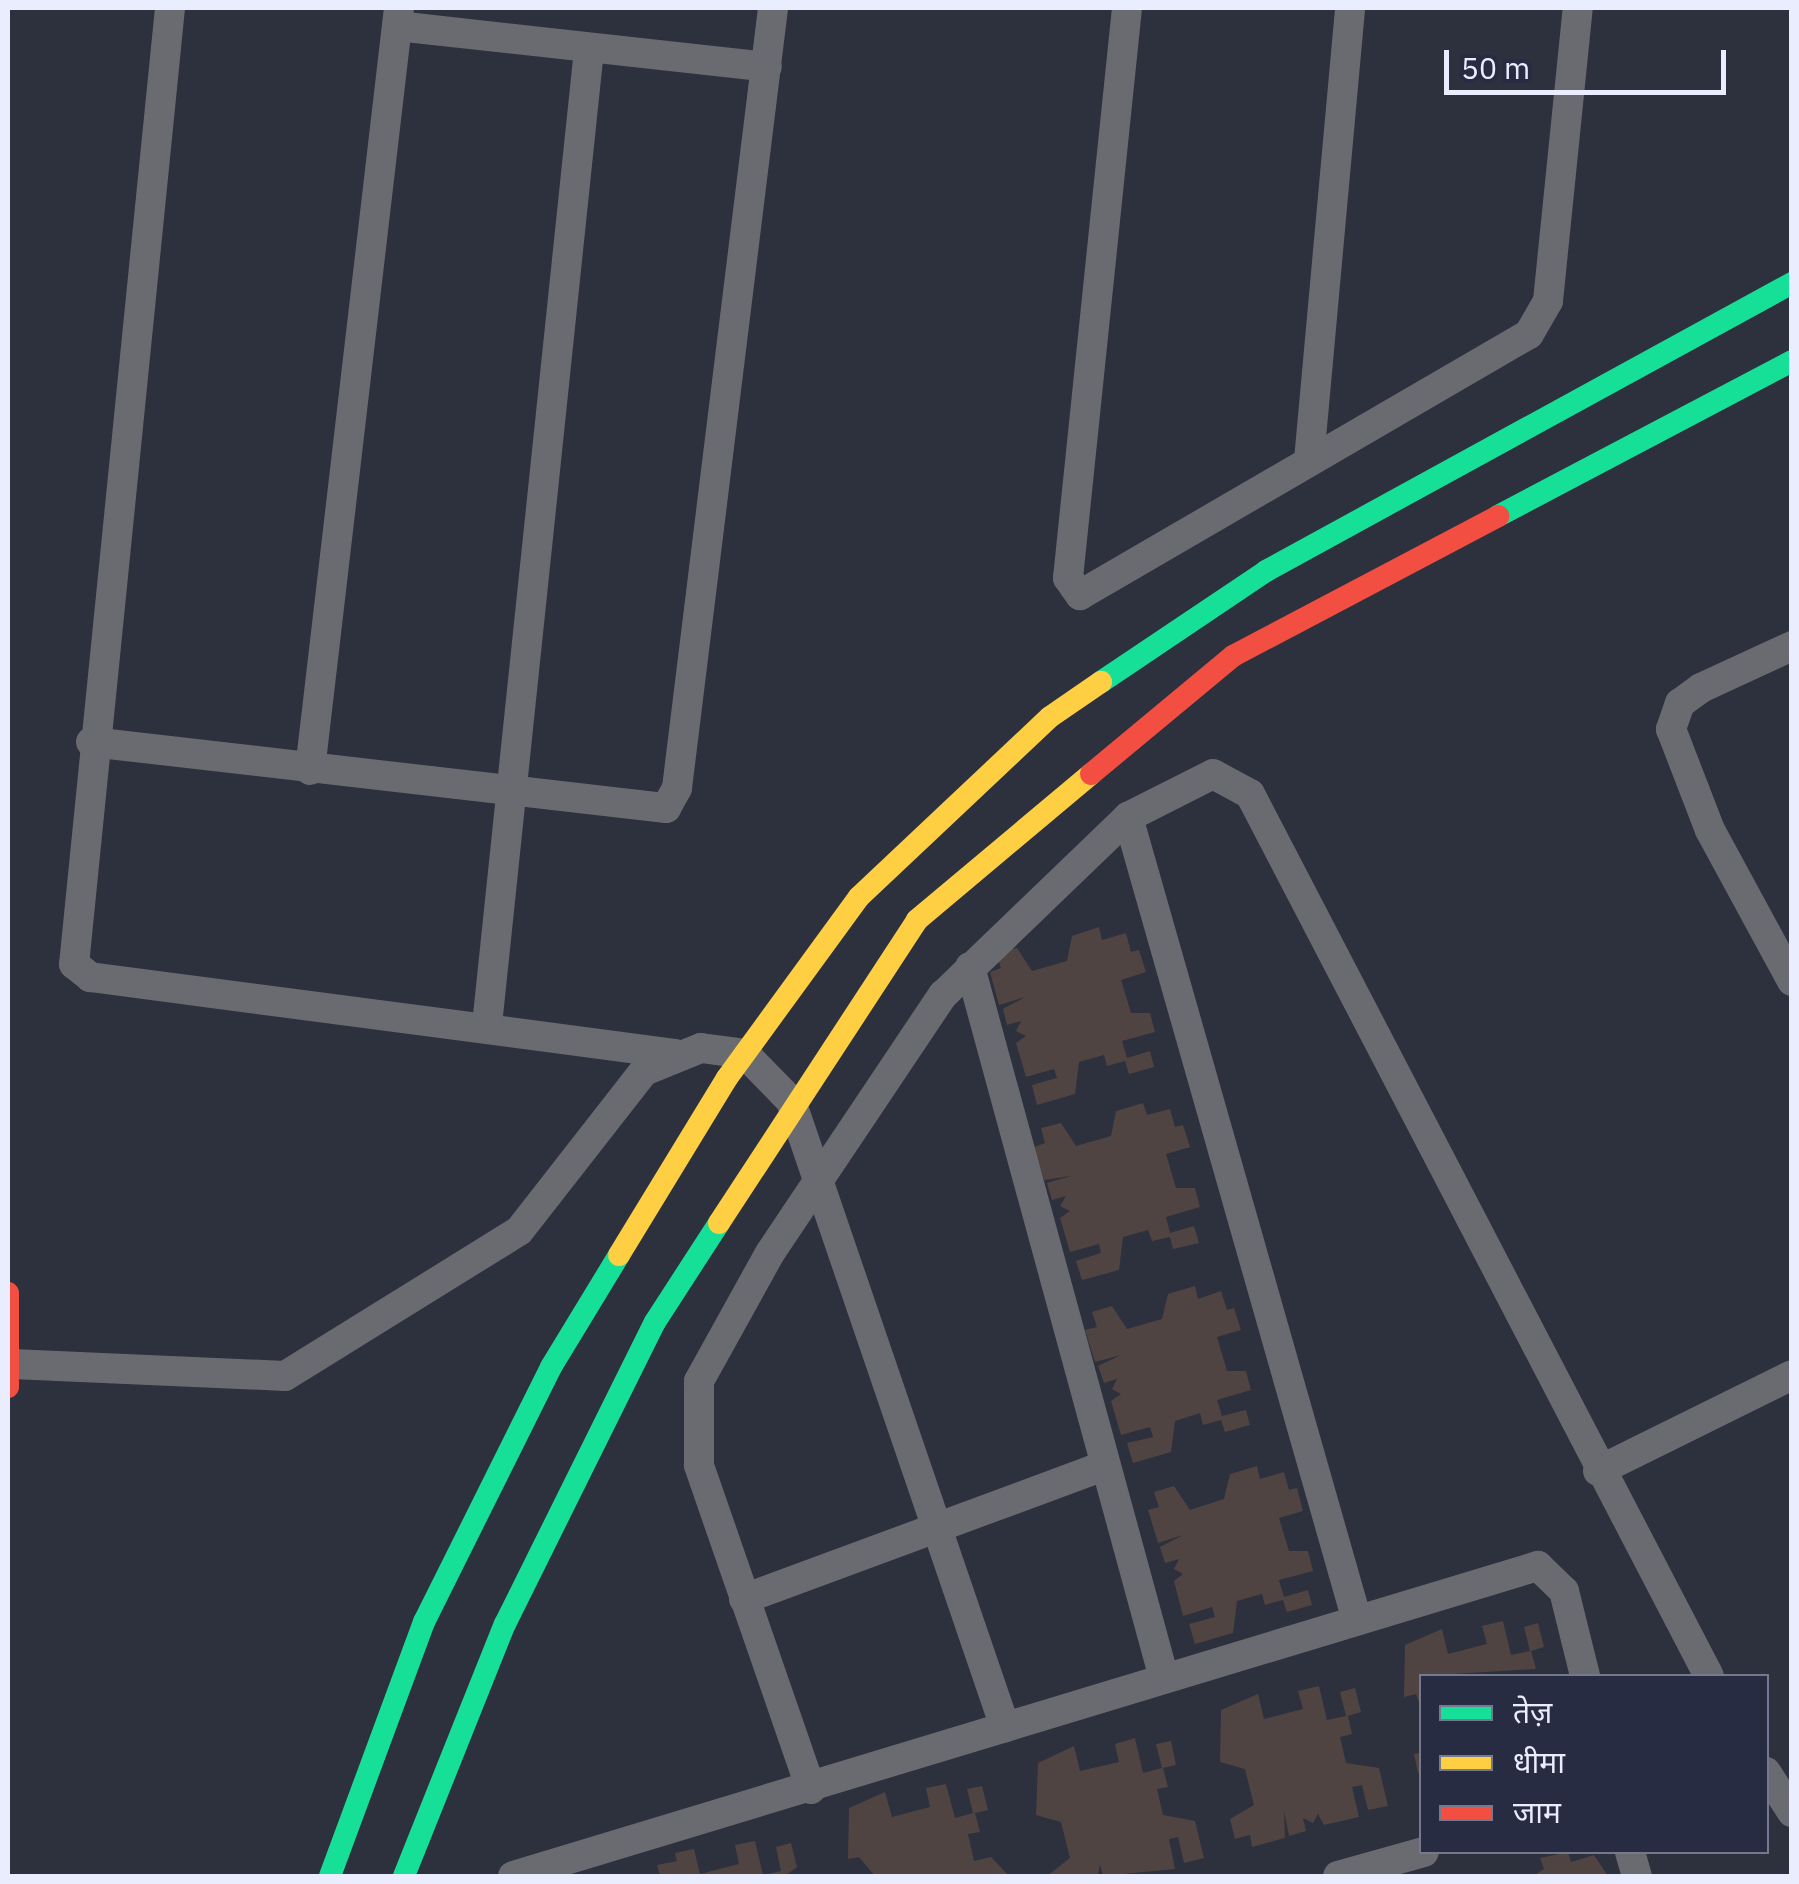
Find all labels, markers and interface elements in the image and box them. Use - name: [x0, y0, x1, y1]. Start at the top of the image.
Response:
- scale bar: [1449, 30, 1732, 92]
- text: 50 m: [1461, 48, 1530, 87]
- legend: [1419, 1674, 1769, 1854]
- text: तेज़: [1513, 1692, 1552, 1731]
- text: धीमा: [1513, 1742, 1565, 1781]
- text: जाम: [1513, 1792, 1561, 1831]

